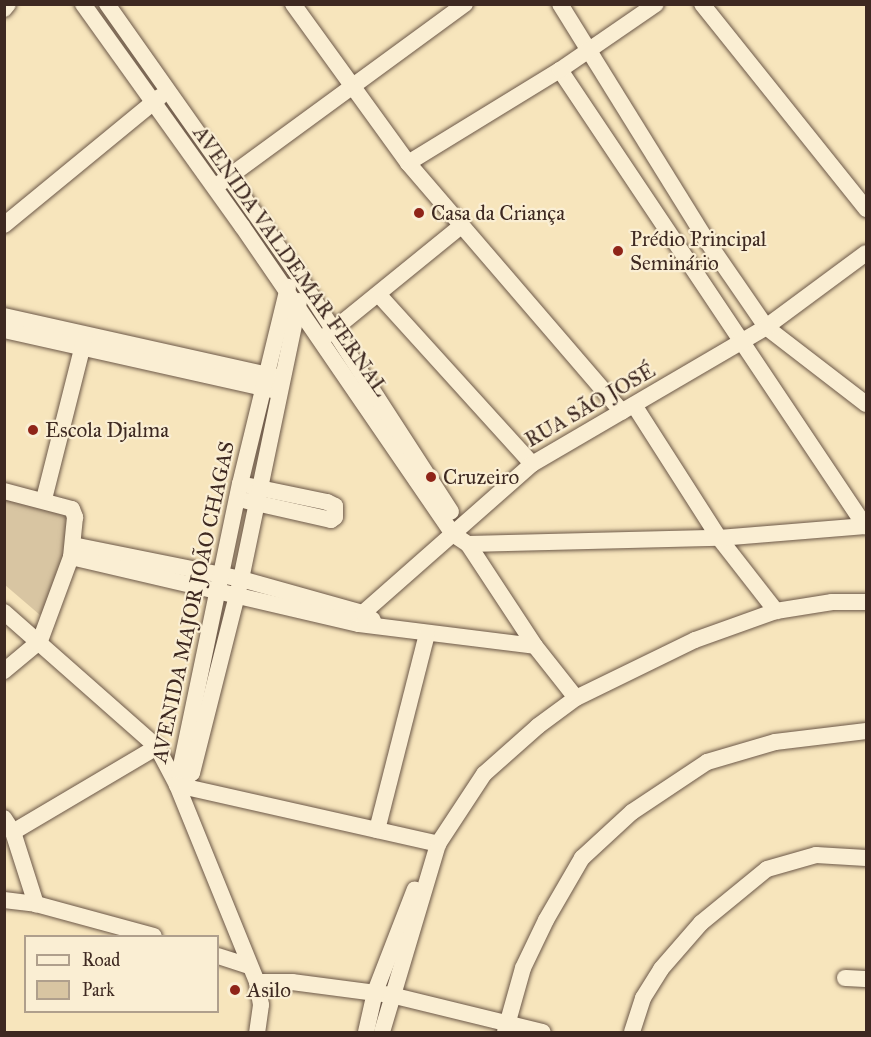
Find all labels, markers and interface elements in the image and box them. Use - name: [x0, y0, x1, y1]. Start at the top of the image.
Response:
- street label: AVENIDA VALDEMAR FERNAL: [188, 121, 394, 401]
- place label: Casa da Criança: [431, 200, 565, 226]
- marker: Casa da Criança: [412, 206, 426, 220]
- place label: Prédio Principal Seminário: [630, 226, 766, 276]
- marker: Prédio Principal Seminário: [611, 244, 625, 258]
- street label: RUA SÃO JOSÉ: [520, 358, 660, 452]
- place label: Escola Djalma: [45, 417, 169, 443]
- marker: Escola Djalma: [26, 423, 40, 437]
- street label: AVENIDA MAJOR JOÃO CHAGAS: [147, 439, 239, 765]
- place label: Cruzeiro: [443, 464, 519, 490]
- marker: Cruzeiro: [424, 470, 438, 484]
- legend: [24, 935, 219, 1013]
- text: Road: [82, 949, 120, 971]
- place label: Asilo: [247, 977, 291, 1003]
- text: Park: [82, 979, 115, 1001]
- marker: Asilo: [228, 983, 242, 997]

